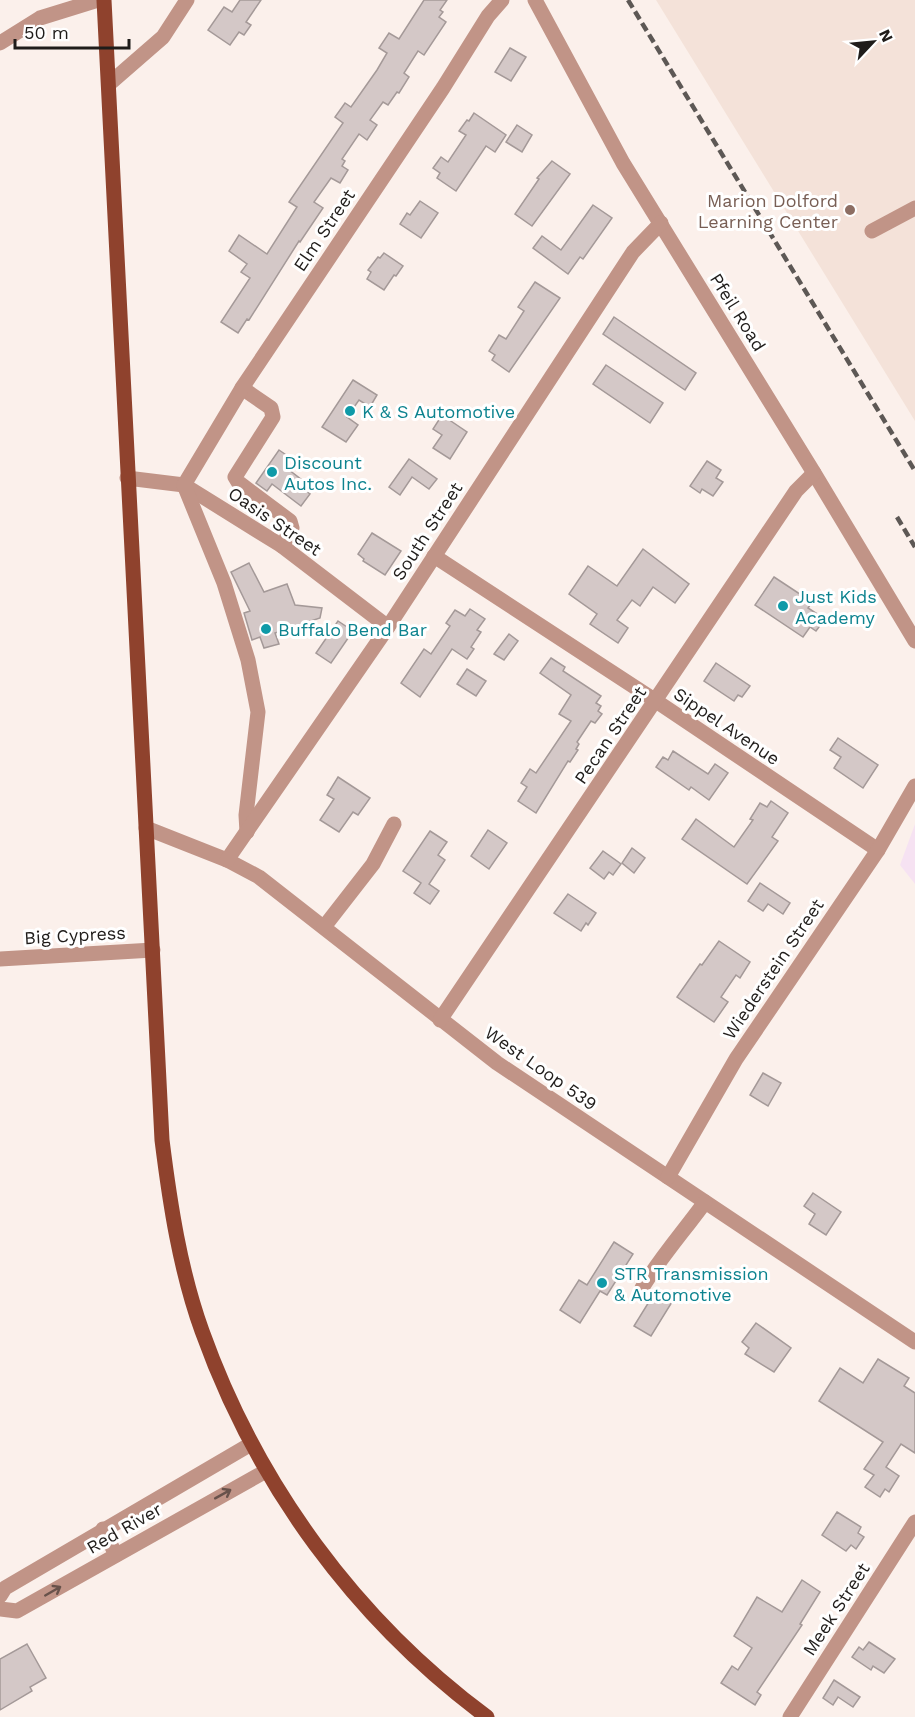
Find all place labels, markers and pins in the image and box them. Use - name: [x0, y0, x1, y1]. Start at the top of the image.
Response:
- place label: Marion Dolford Learning Center: [698, 190, 838, 232]
- marker: Marion Dolford Learning Center: [843, 203, 857, 217]
- place label: K & S Automotive: [362, 401, 515, 422]
- marker: K & S Automotive: [343, 404, 357, 418]
- place label: Discount Autos Inc.: [284, 452, 372, 494]
- marker: Discount Autos Inc.: [265, 465, 279, 479]
- place label: Just Kids Academy: [795, 586, 877, 628]
- marker: Just Kids Academy: [776, 599, 790, 613]
- place label: Buffalo Bend Bar: [278, 619, 427, 640]
- marker: Buffalo Bend Bar: [259, 622, 273, 636]
- place label: STR Transmission & Automotive: [614, 1263, 769, 1305]
- marker: STR Transmission & Automotive: [595, 1276, 609, 1290]

